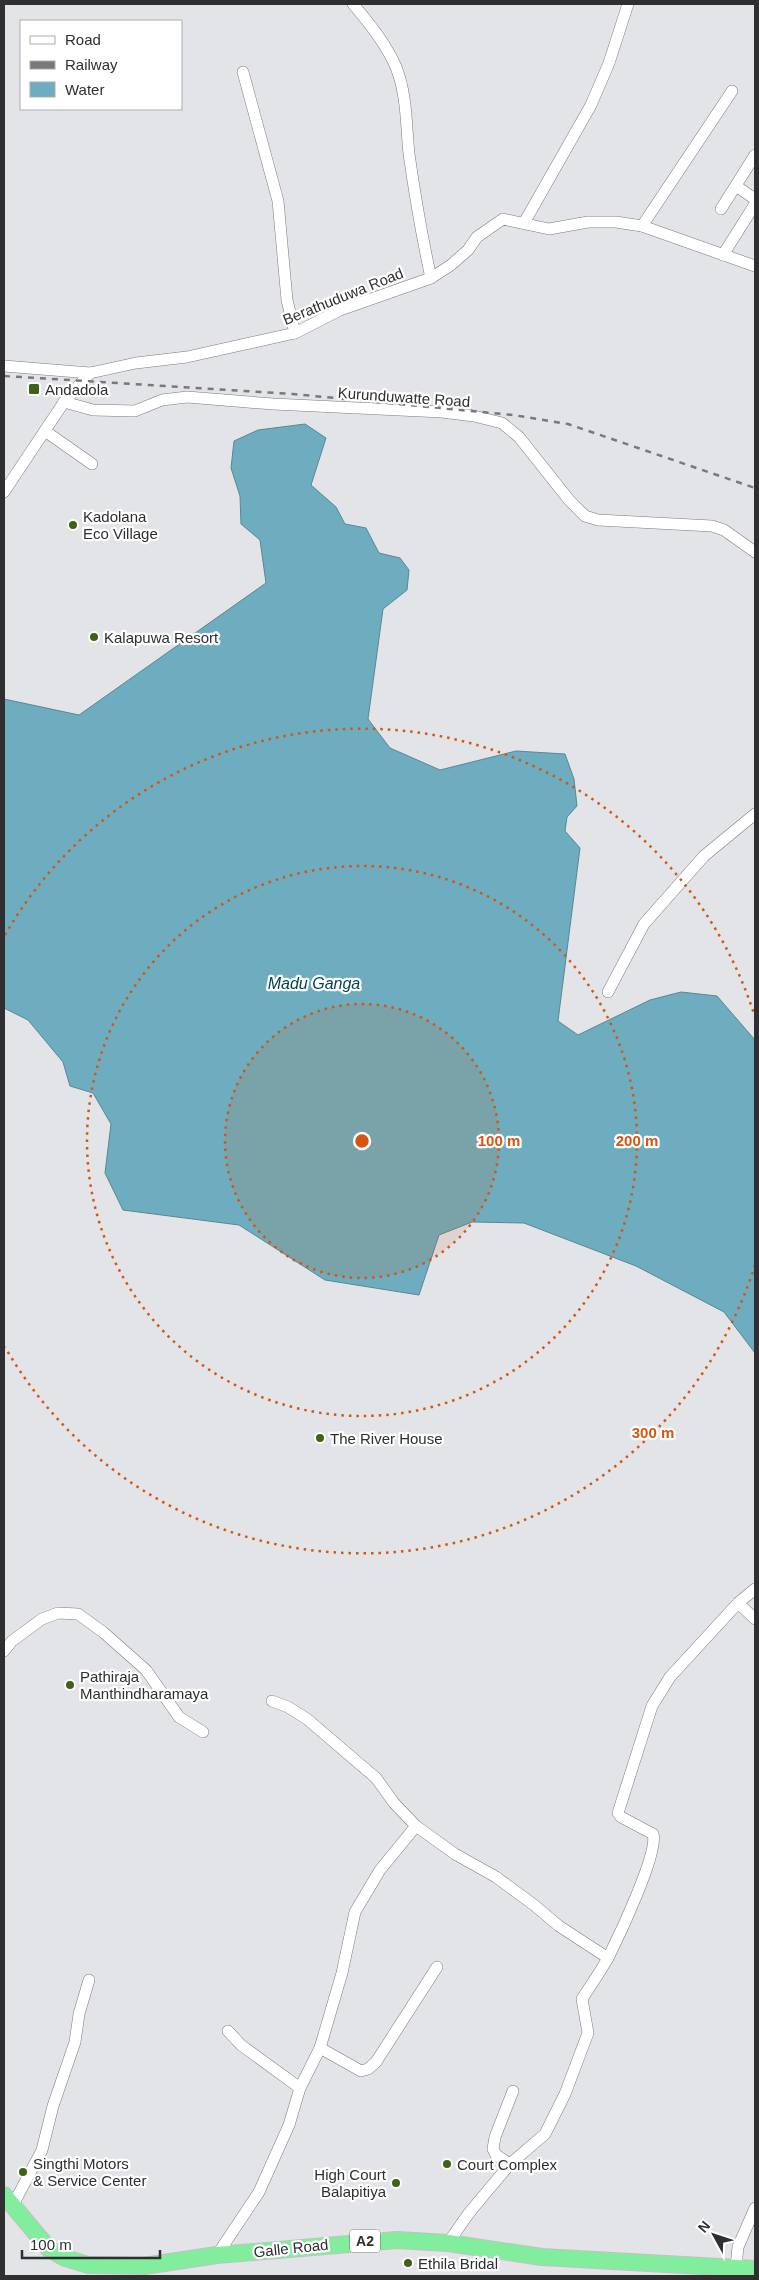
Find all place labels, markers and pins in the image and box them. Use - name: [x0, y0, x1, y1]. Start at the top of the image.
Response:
- place label: Andadola: [45, 381, 109, 398]
- marker: Andadola: [27, 382, 41, 396]
- place label: Kadolana Eco Village: [83, 508, 158, 542]
- marker: Kadolana Eco Village: [67, 519, 79, 531]
- place label: Kalapuwa Resort: [104, 629, 219, 646]
- marker: Kalapuwa Resort: [88, 631, 100, 643]
- centre of rings: [353, 1132, 371, 1150]
- place label: The River House: [330, 1430, 443, 1447]
- marker: The River House: [314, 1432, 326, 1444]
- place label: Pathiraja Manthindharamaya: [80, 1668, 209, 1702]
- marker: Pathiraja Manthindharamaya: [64, 1679, 76, 1691]
- place label: Singthi Motors & Service Center: [33, 2155, 146, 2189]
- place label: Court Complex: [457, 2156, 558, 2173]
- marker: Court Complex: [441, 2158, 453, 2170]
- marker: Singthi Motors & Service Center: [17, 2166, 29, 2178]
- place label: High Court Balapitiya: [314, 2166, 387, 2200]
- marker: High Court Balapitiya: [390, 2177, 402, 2189]
- place label: Ethila Bridal: [418, 2255, 498, 2272]
- marker: Ethila Bridal: [402, 2257, 414, 2269]

